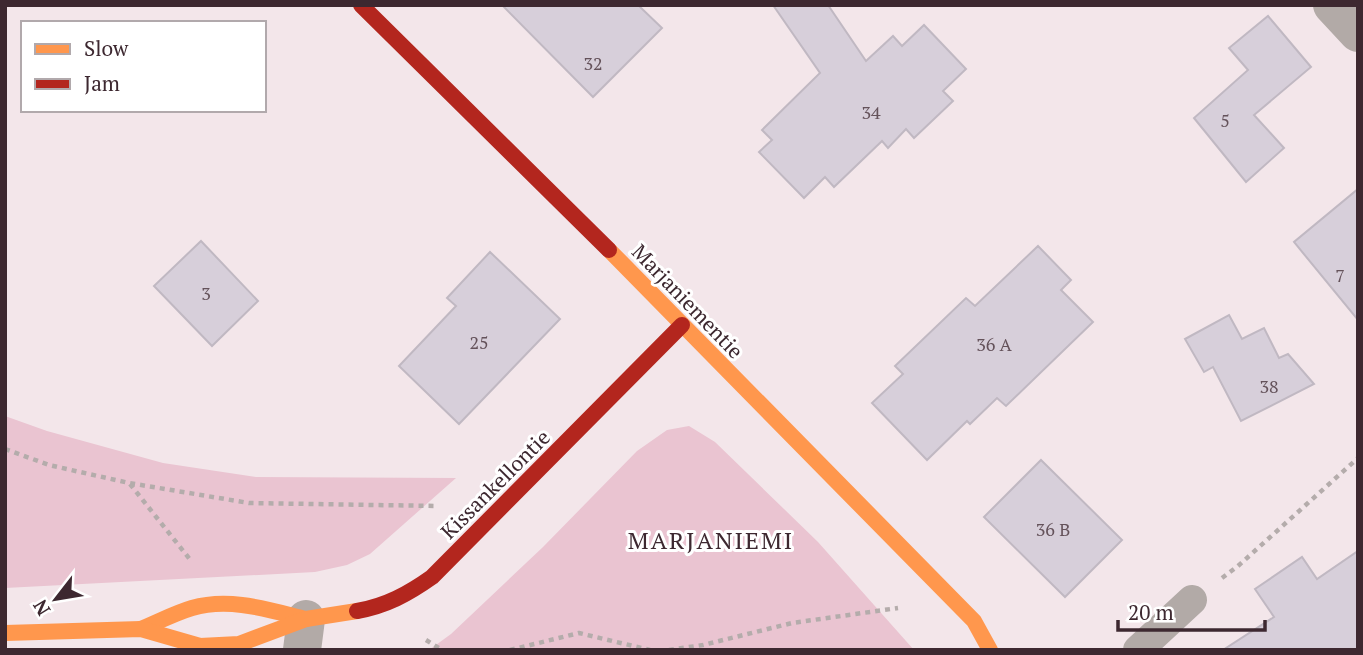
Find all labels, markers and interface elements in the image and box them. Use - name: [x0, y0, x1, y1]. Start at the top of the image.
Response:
- legend: [21, 21, 266, 112]
- text: Slow: [84, 34, 129, 62]
- house number: 32: [583, 51, 603, 75]
- text: Jam: [84, 69, 120, 97]
- house number: 34: [861, 100, 881, 124]
- house number: 5: [1220, 108, 1230, 132]
- street label: Marjaniementie: [626, 238, 750, 364]
- house number: 7: [1335, 263, 1345, 287]
- house number: 3: [201, 281, 211, 305]
- house number: 25: [469, 330, 489, 354]
- house number: 36 A: [976, 332, 1012, 356]
- house number: 38: [1259, 374, 1279, 398]
- street label: Kissankellontie: [434, 423, 556, 545]
- house number: 36 B: [1036, 517, 1070, 541]
- district label: MARJANIEMI: [628, 524, 794, 556]
- north arrow: [21, 564, 91, 634]
- scale bar: [1118, 588, 1265, 632]
- text: N: [26, 595, 55, 621]
- text: 20 m: [1128, 598, 1174, 626]

